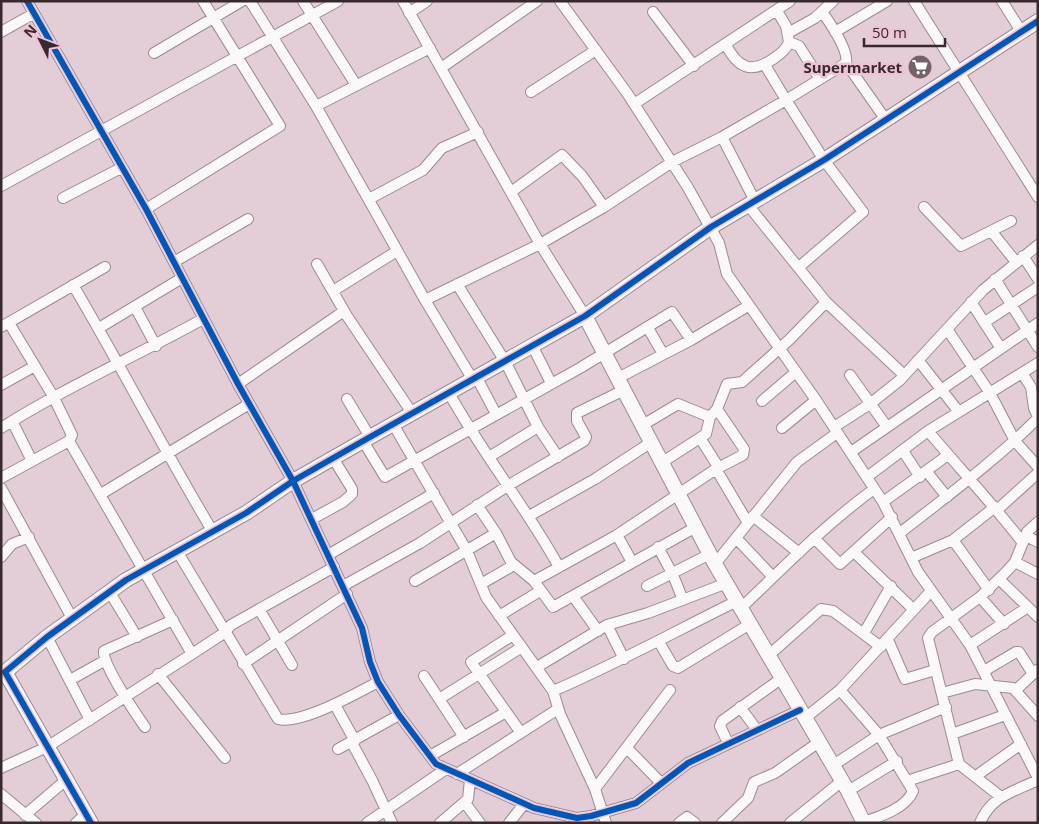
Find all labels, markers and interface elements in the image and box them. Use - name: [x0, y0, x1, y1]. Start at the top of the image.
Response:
- north arrow: [15, 15, 65, 65]
- scale bar: [864, 15, 945, 47]
- text: N: [19, 20, 41, 42]
- text: 50 m: [872, 22, 907, 42]
- supermarket icon: Supermarket: [907, 54, 933, 80]
- place label: Supermarket: [803, 57, 902, 77]

